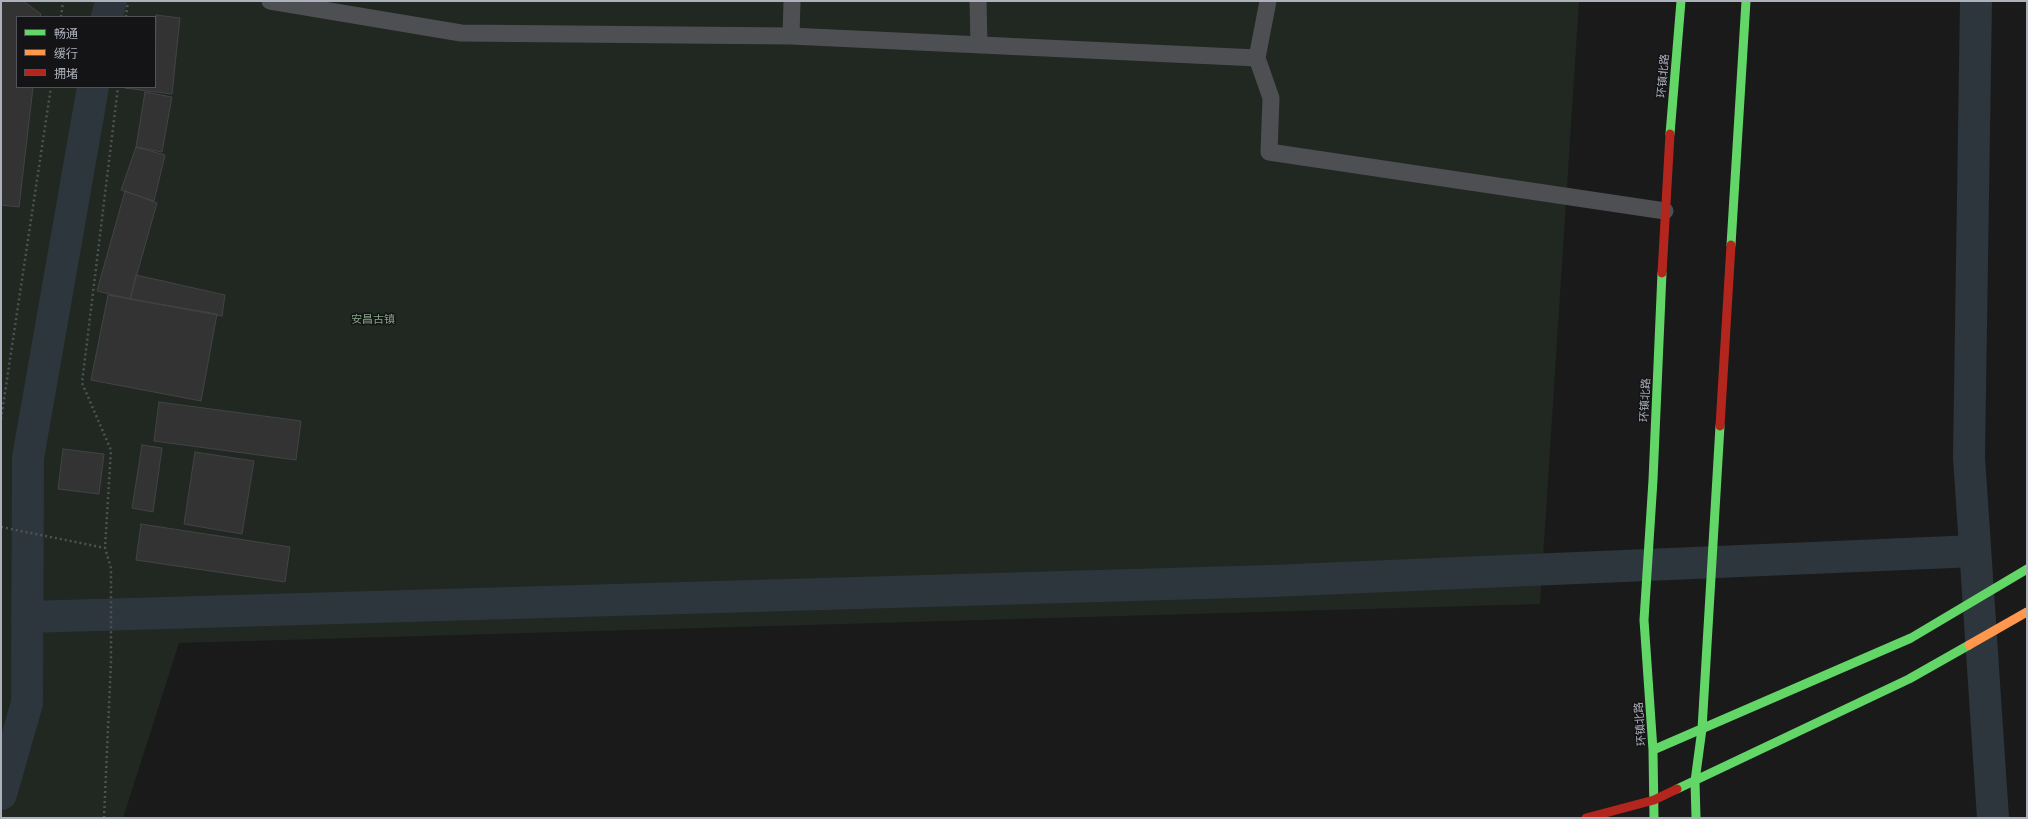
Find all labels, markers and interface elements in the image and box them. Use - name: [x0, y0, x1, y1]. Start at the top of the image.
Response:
- legend: [16, 16, 156, 88]
- text: 畅通: [54, 26, 78, 40]
- text: 缓行: [54, 46, 78, 60]
- street label: 环镇北路: [1655, 54, 1671, 98]
- text: 拥堵: [54, 66, 78, 80]
- park label: 安昌古镇: [351, 312, 395, 326]
- street label: 环镇北路: [1637, 378, 1653, 422]
- street label: 环镇北路: [1632, 702, 1648, 746]

